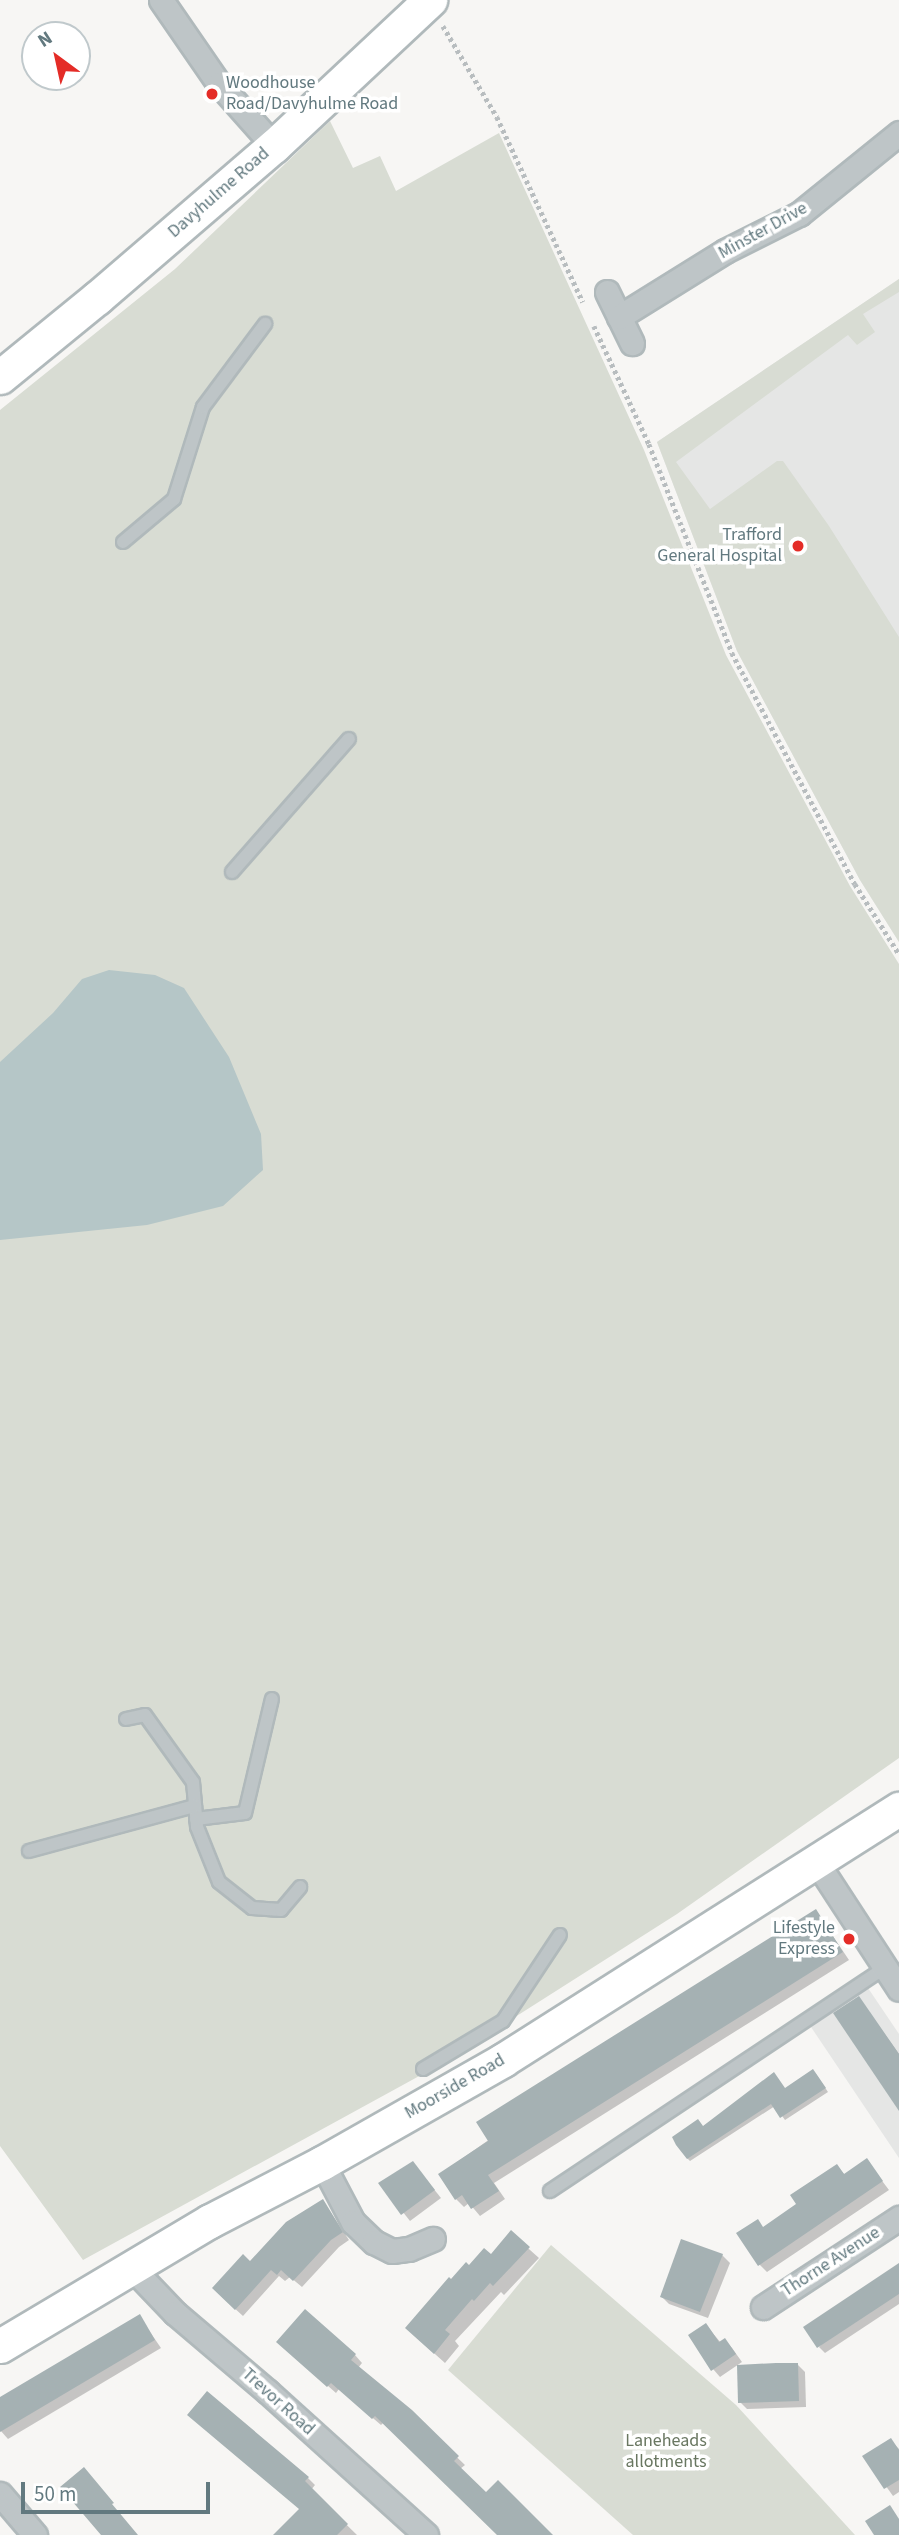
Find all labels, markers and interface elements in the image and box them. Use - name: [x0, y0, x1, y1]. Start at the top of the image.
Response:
- north arrow: [21, 21, 91, 91]
- text: N: [33, 25, 58, 54]
- place label: Woodhouse Road/Davyhulme Road: [226, 73, 398, 116]
- marker: Woodhouse Road/Davyhulme Road: [204, 86, 220, 102]
- street label: Davyhulme Road: [164, 143, 274, 243]
- street label: Minster Drive: [715, 198, 811, 264]
- place label: Trafford General Hospital: [657, 525, 782, 568]
- marker: Trafford General Hospital: [788, 536, 808, 556]
- place label: Lifestyle Express: [773, 1918, 835, 1960]
- marker: Lifestyle Express: [841, 1931, 857, 1947]
- street label: Moorside Road: [401, 2050, 509, 2124]
- street label: Thorne Avenue: [778, 2222, 884, 2302]
- street label: Trevor Road: [237, 2364, 319, 2440]
- park label: Laneheads allotments: [625, 2431, 707, 2474]
- scale bar: [24, 2468, 214, 2512]
- text: 50 m: [34, 2479, 76, 2509]

